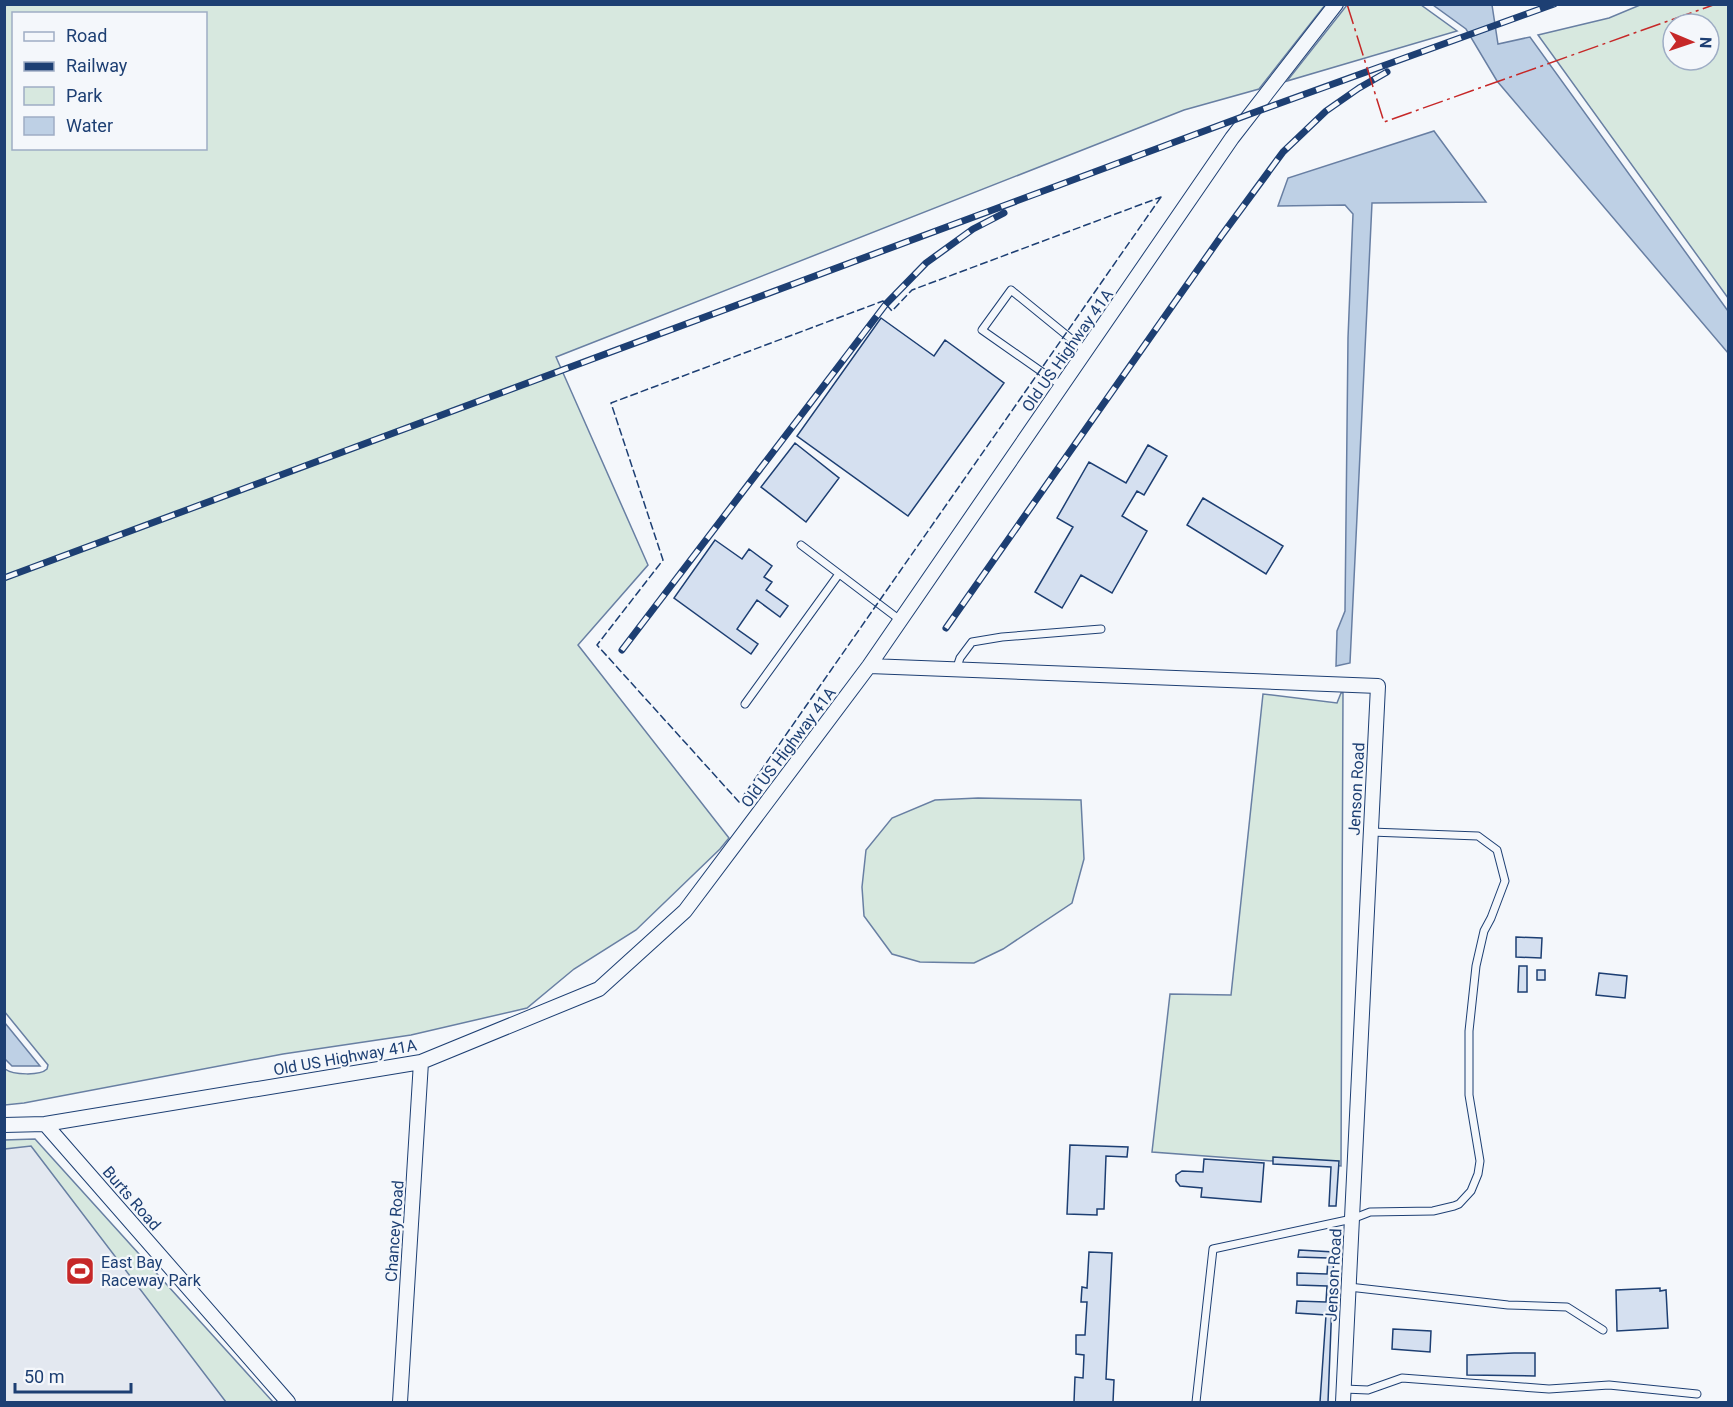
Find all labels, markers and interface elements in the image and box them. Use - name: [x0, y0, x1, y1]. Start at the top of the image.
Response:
- legend: [12, 12, 207, 150]
- north arrow: [1661, 12, 1721, 72]
- text: Road: [66, 25, 107, 46]
- text: N: [1696, 37, 1715, 48]
- text: Railway: [66, 55, 128, 76]
- text: Park: [66, 85, 103, 106]
- text: Water: [66, 115, 113, 136]
- street label: Old US Highway 41A: [1018, 285, 1117, 415]
- street label: Old US Highway 41A: [737, 683, 840, 811]
- street label: Jenson Road: [1345, 742, 1368, 836]
- street label: Old US Highway 41A: [272, 1035, 419, 1079]
- street label: Burts Road: [99, 1162, 165, 1234]
- street label: Chancey Road: [381, 1180, 408, 1282]
- street label: Jenson Road: [1322, 1228, 1345, 1322]
- place label: East Bay Raceway Park: [101, 1253, 202, 1290]
- sports icon: East Bay Raceway Park: [64, 1255, 96, 1287]
- scale bar: [15, 1356, 130, 1394]
- text: 50 m: [24, 1366, 64, 1387]

